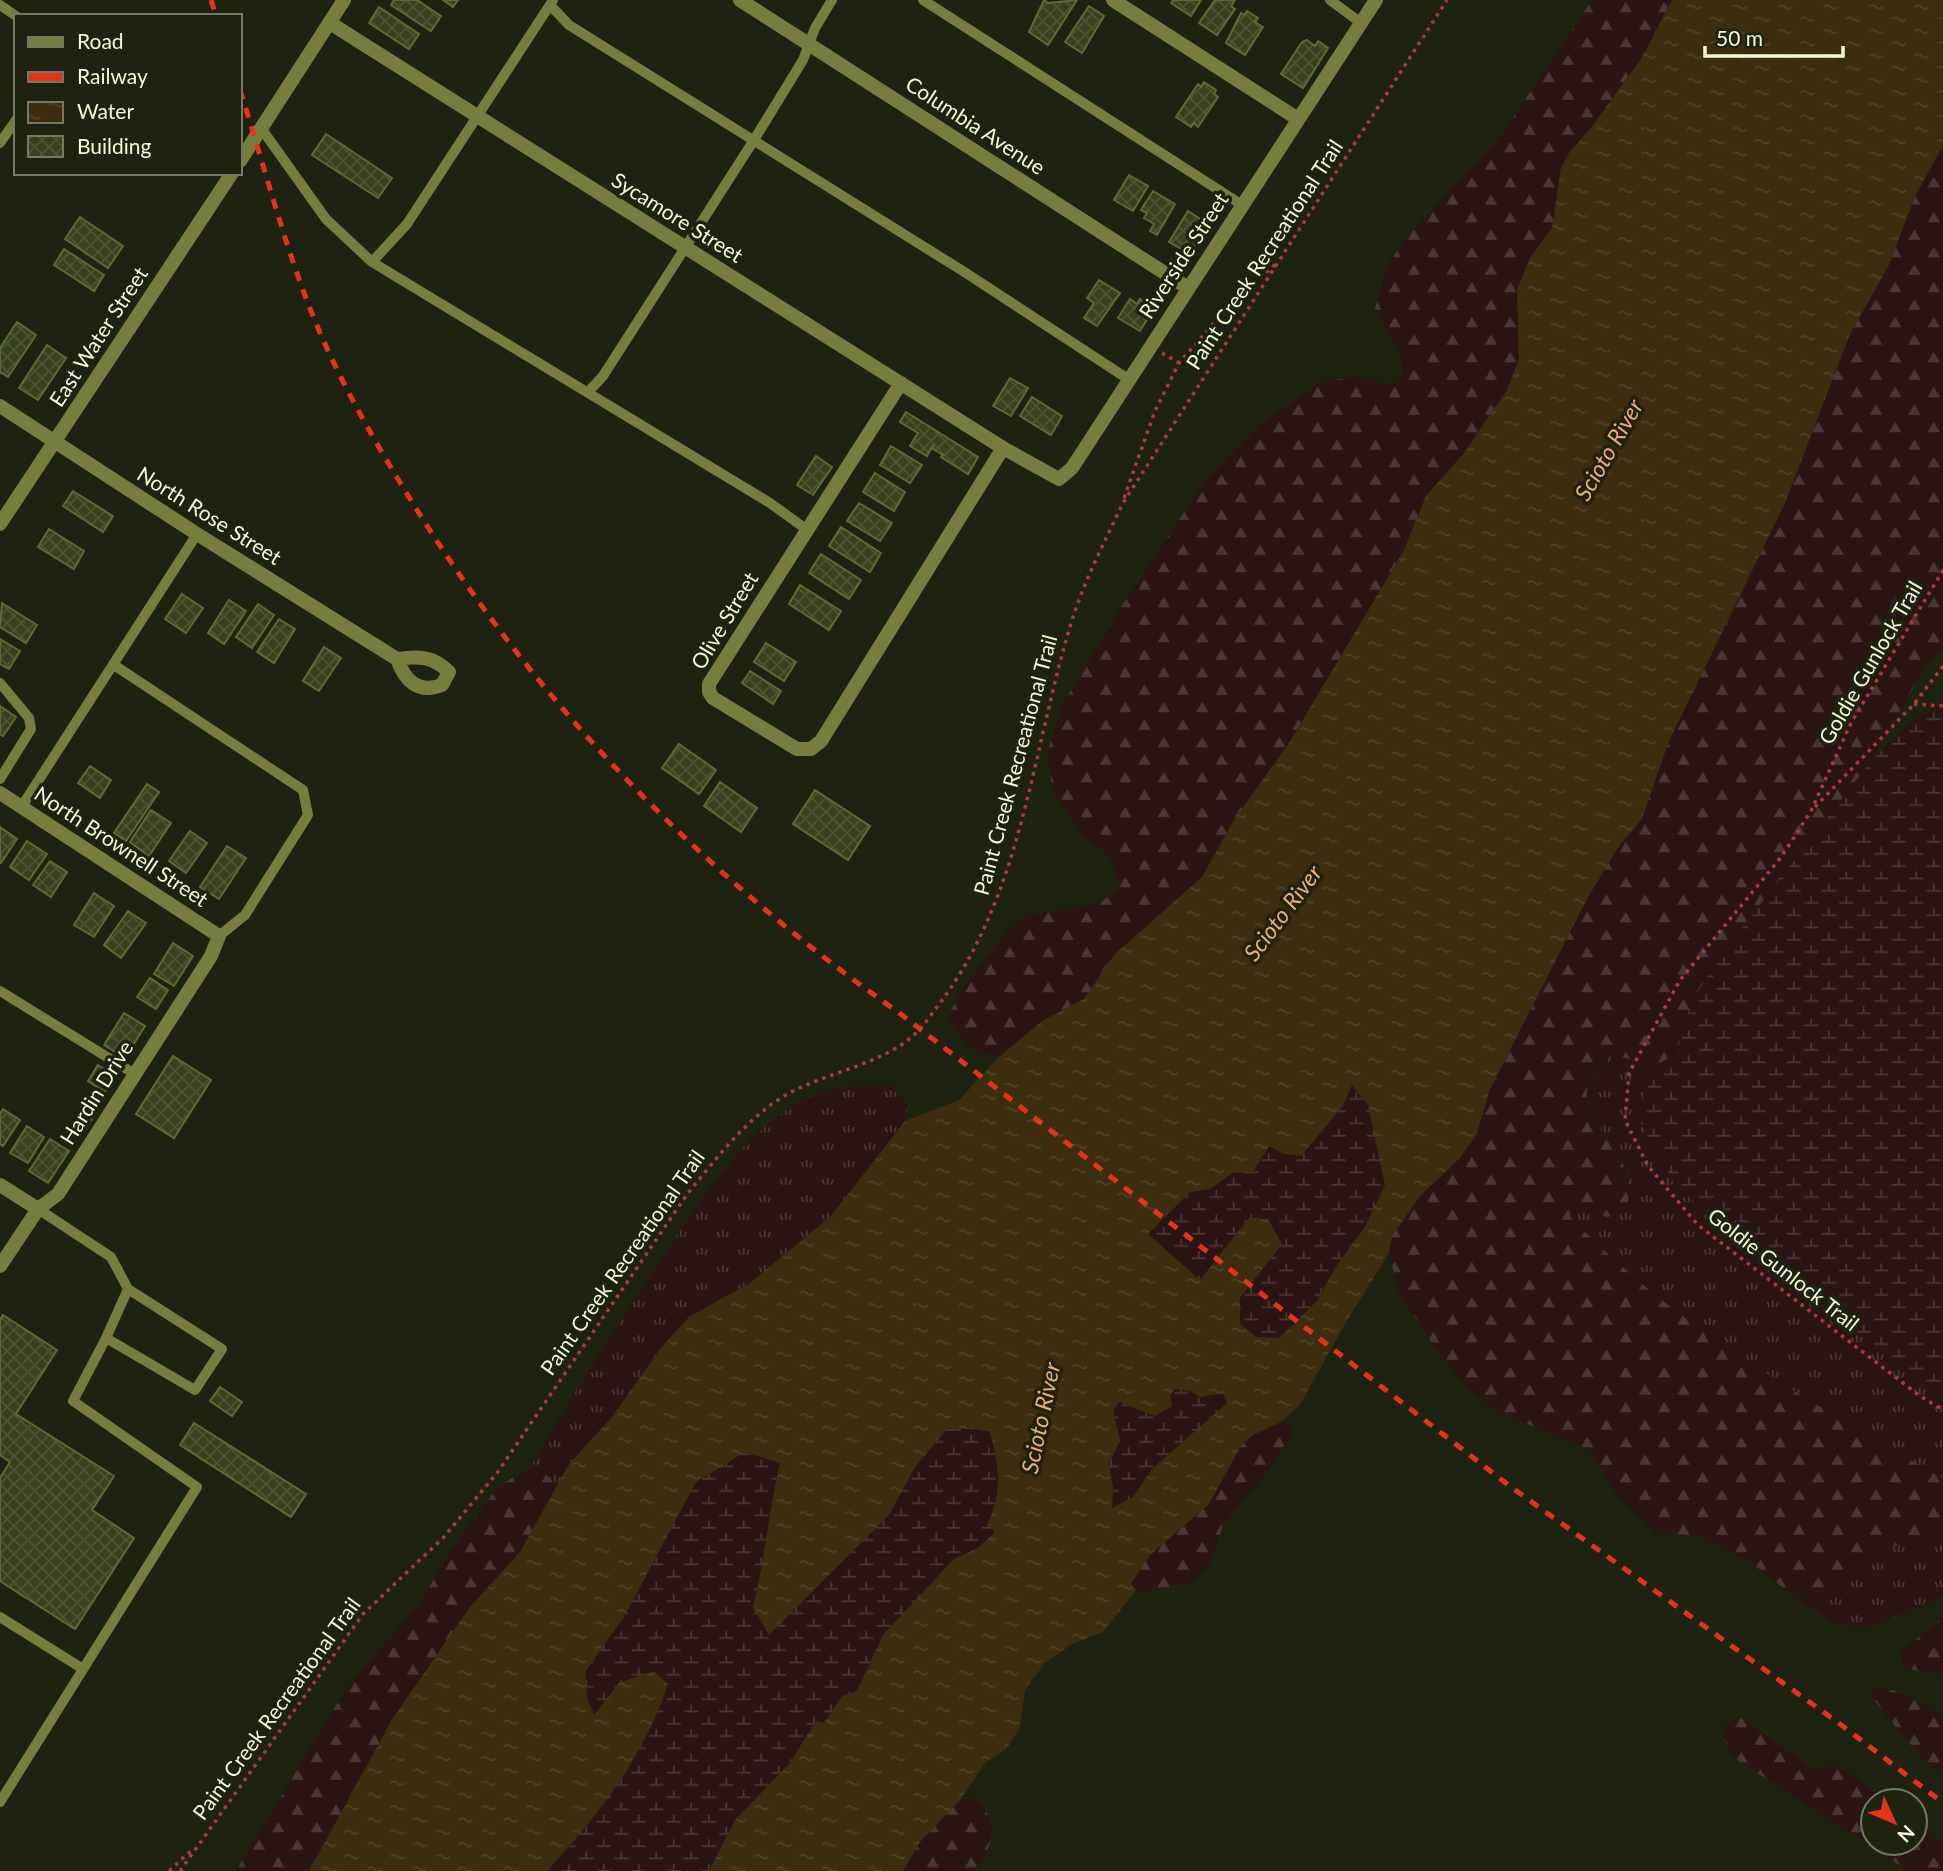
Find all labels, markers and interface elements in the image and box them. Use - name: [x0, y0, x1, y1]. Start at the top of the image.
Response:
- legend: [14, 14, 242, 175]
- scale bar: [1705, 14, 1843, 58]
- text: 50 m: [1716, 25, 1763, 50]
- text: Road: [77, 28, 124, 53]
- text: Railway: [77, 63, 148, 88]
- street label: Columbia Avenue: [901, 70, 1050, 179]
- text: Water: [77, 98, 134, 123]
- text: Building: [77, 133, 152, 158]
- street label: Paint Creek Recreational Trail: [1180, 135, 1347, 374]
- street label: Sycamore Street: [608, 166, 748, 267]
- street label: Riverside Street: [1133, 187, 1233, 323]
- street label: East Water Street: [43, 261, 152, 411]
- water label: Scioto River: [1568, 393, 1649, 505]
- street label: North Rose Street: [133, 460, 287, 569]
- street label: Olive Street: [685, 567, 763, 673]
- street label: Goldie Gunlock Trail: [1813, 576, 1927, 748]
- street label: Paint Creek Recreational Trail: [968, 632, 1061, 898]
- street label: North Brownell Street: [30, 780, 214, 912]
- water label: Scioto River: [1237, 858, 1328, 966]
- street label: Hardin Drive: [54, 1036, 137, 1149]
- street label: Paint Creek Recreational Trail: [535, 1145, 709, 1379]
- street label: Goldie Gunlock Trail: [1704, 1202, 1864, 1335]
- water label: Scioto River: [1015, 1359, 1066, 1476]
- street label: Paint Creek Recreational Trail: [187, 1592, 365, 1824]
- north arrow: [1859, 1787, 1929, 1857]
- text: N: [1893, 1821, 1920, 1847]

